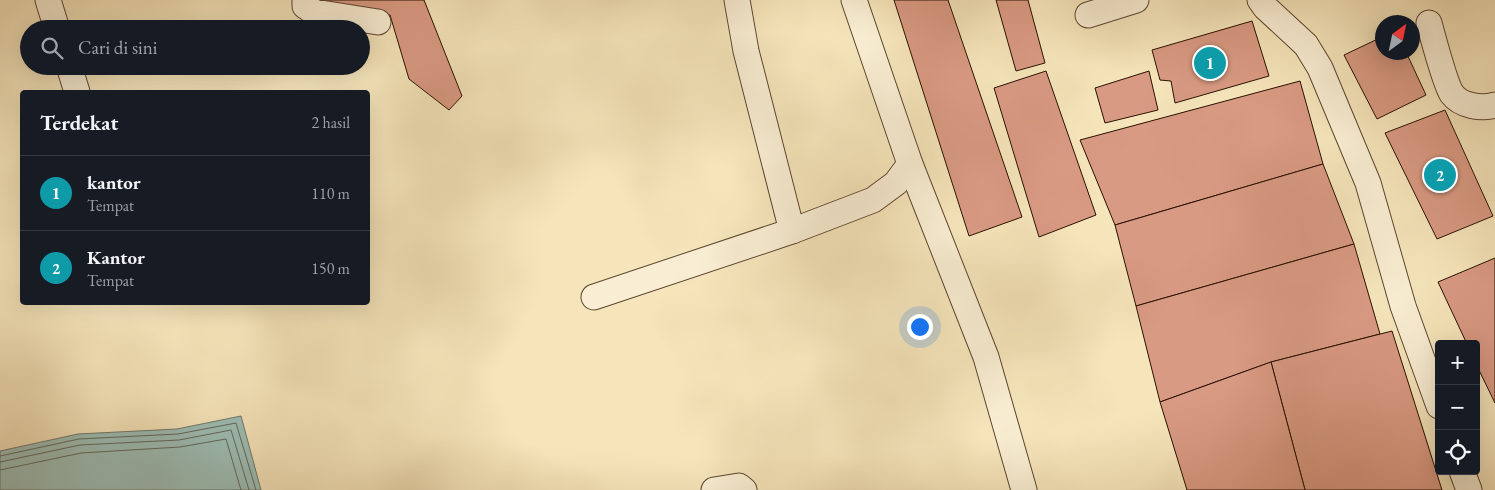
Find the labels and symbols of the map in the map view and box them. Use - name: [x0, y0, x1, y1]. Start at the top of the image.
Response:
- north arrow: [1375, 15, 1420, 60]
- pin: 1: [1194, 44, 1226, 82]
- pin: 2: [1424, 156, 1456, 194]
- your location: [907, 314, 933, 340]

